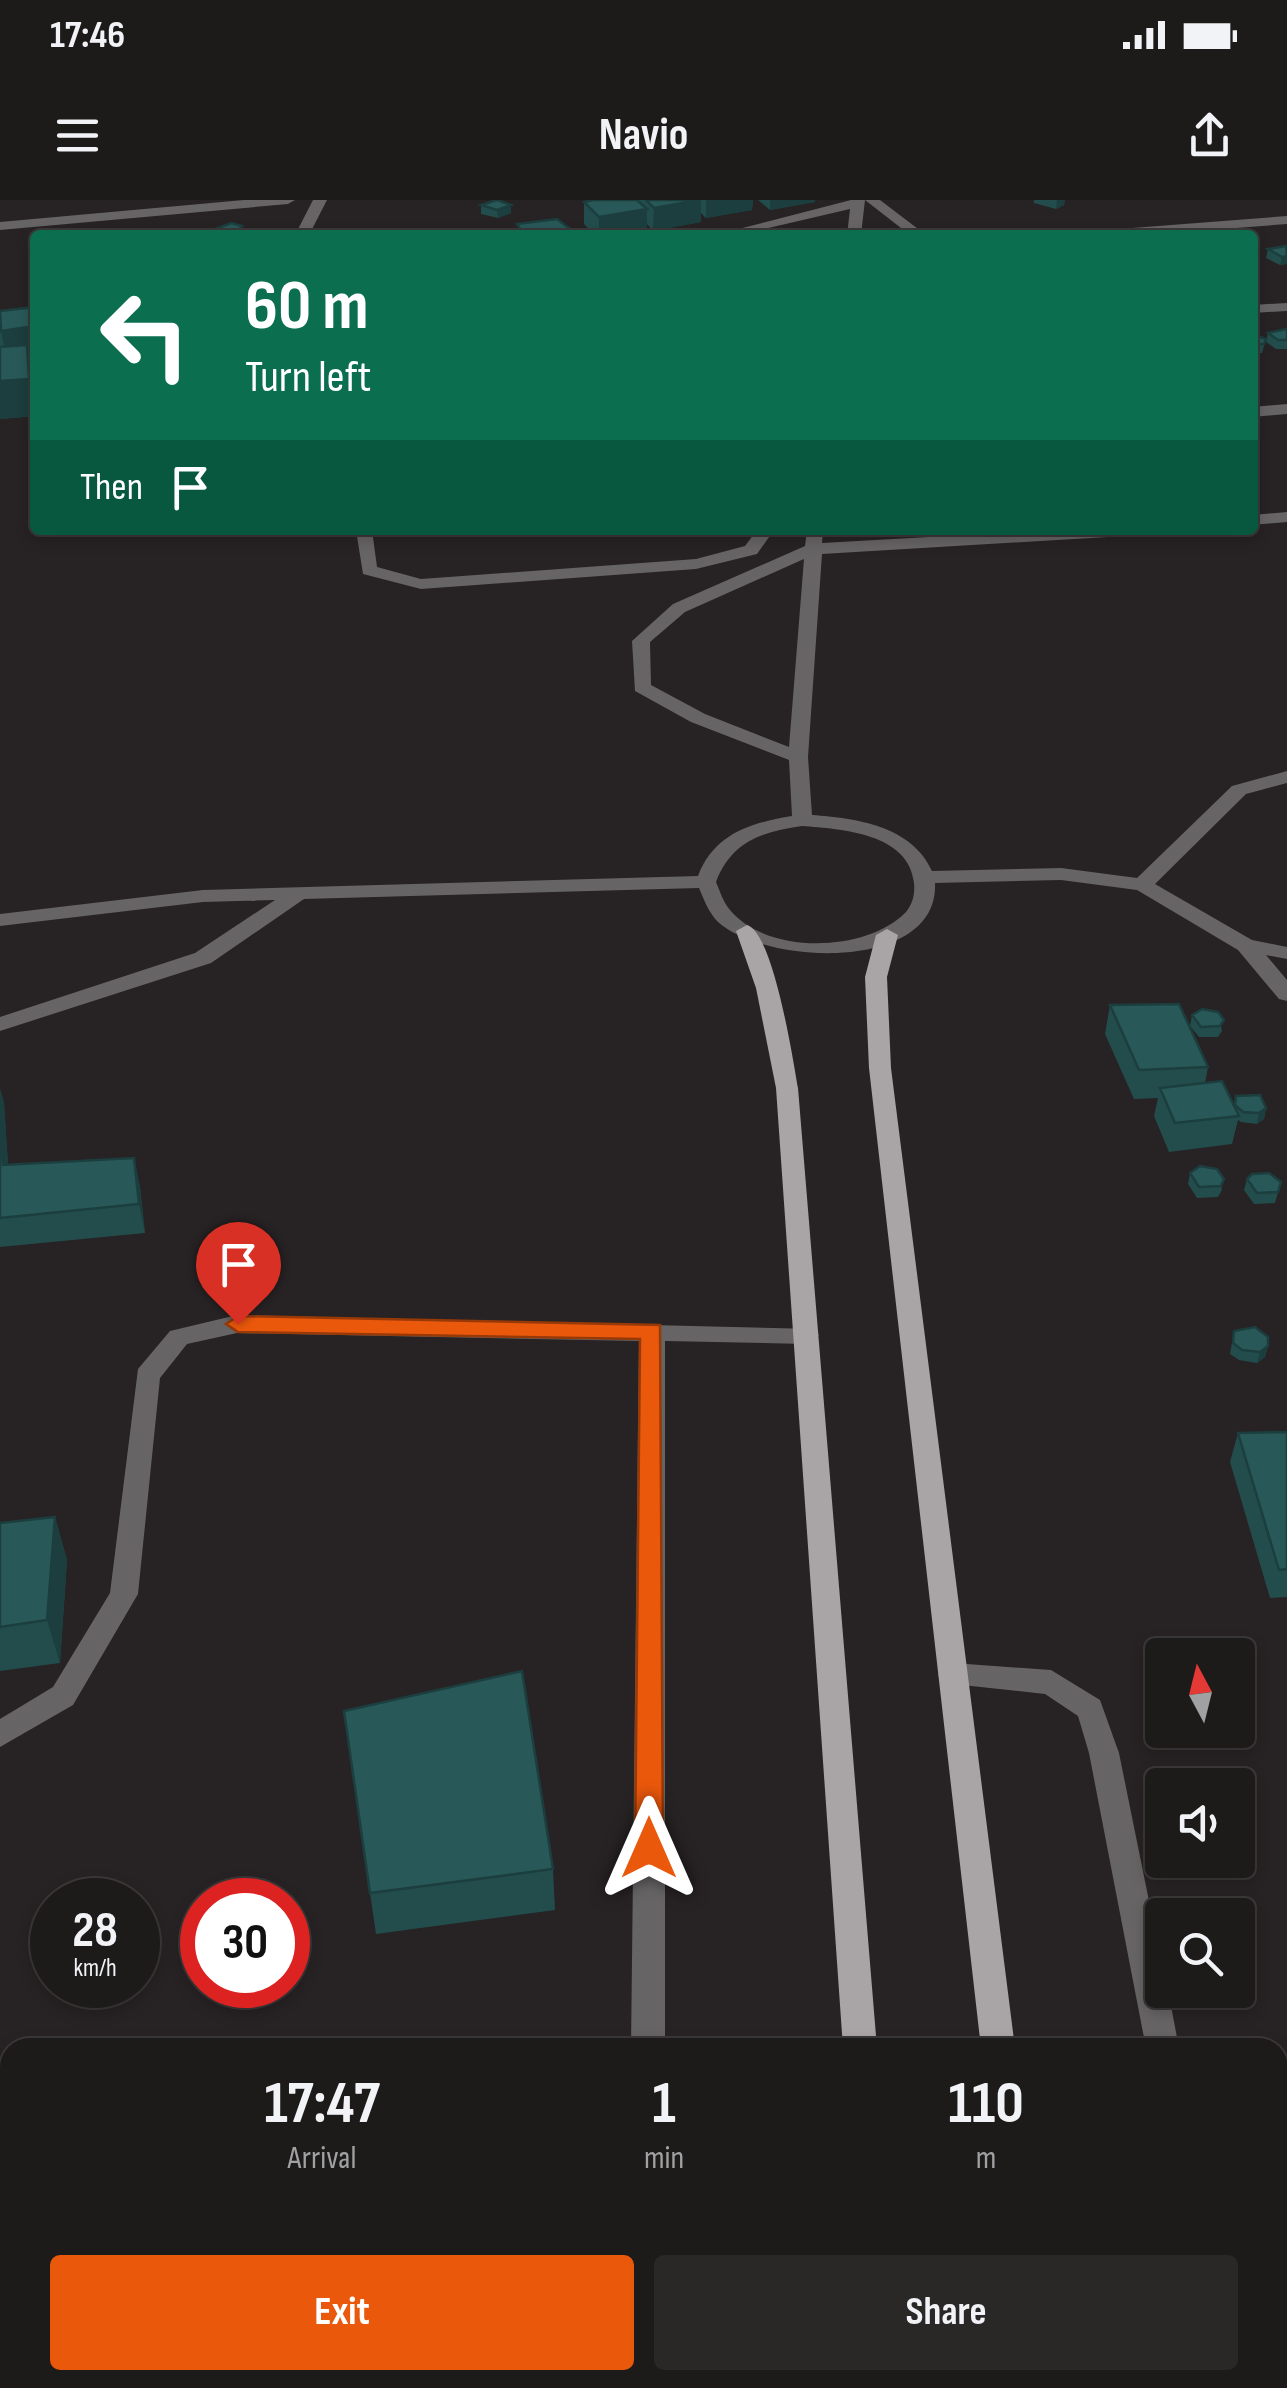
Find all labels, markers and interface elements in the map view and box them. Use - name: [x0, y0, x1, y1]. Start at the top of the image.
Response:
- text: 17:46: [50, 13, 125, 58]
- icon: menu: [50, 108, 105, 163]
- text: Navio: [599, 108, 688, 163]
- icon: share: [1182, 108, 1237, 163]
- text: 60 m: [245, 265, 369, 349]
- icon: left: [80, 270, 210, 400]
- text: Turn left: [245, 350, 371, 405]
- icon: arrive: [163, 460, 218, 515]
- text: Then: [80, 465, 143, 510]
- pin: [196, 1222, 281, 1325]
- icon: arrive: [211, 1237, 266, 1292]
- north arrow: [1145, 1638, 1255, 1748]
- map controls: [1145, 1638, 1255, 2008]
- button: sound: [1145, 1768, 1255, 1878]
- position arrow: [597, 1796, 701, 1900]
- speed limit sign: 30: [180, 1878, 310, 2008]
- button: search: [1145, 1898, 1255, 2008]
- text: 28: [72, 1901, 118, 1961]
- text: km/h: [73, 1953, 117, 1984]
- text: 17:47: [264, 2068, 380, 2140]
- text: 1: [652, 2068, 676, 2140]
- text: 110: [948, 2068, 1024, 2140]
- text: Arrival: [288, 2139, 356, 2178]
- text: min: [644, 2139, 684, 2178]
- text: m: [976, 2139, 996, 2178]
- button: Exit: [50, 2255, 634, 2370]
- button: Share: [654, 2255, 1238, 2370]

